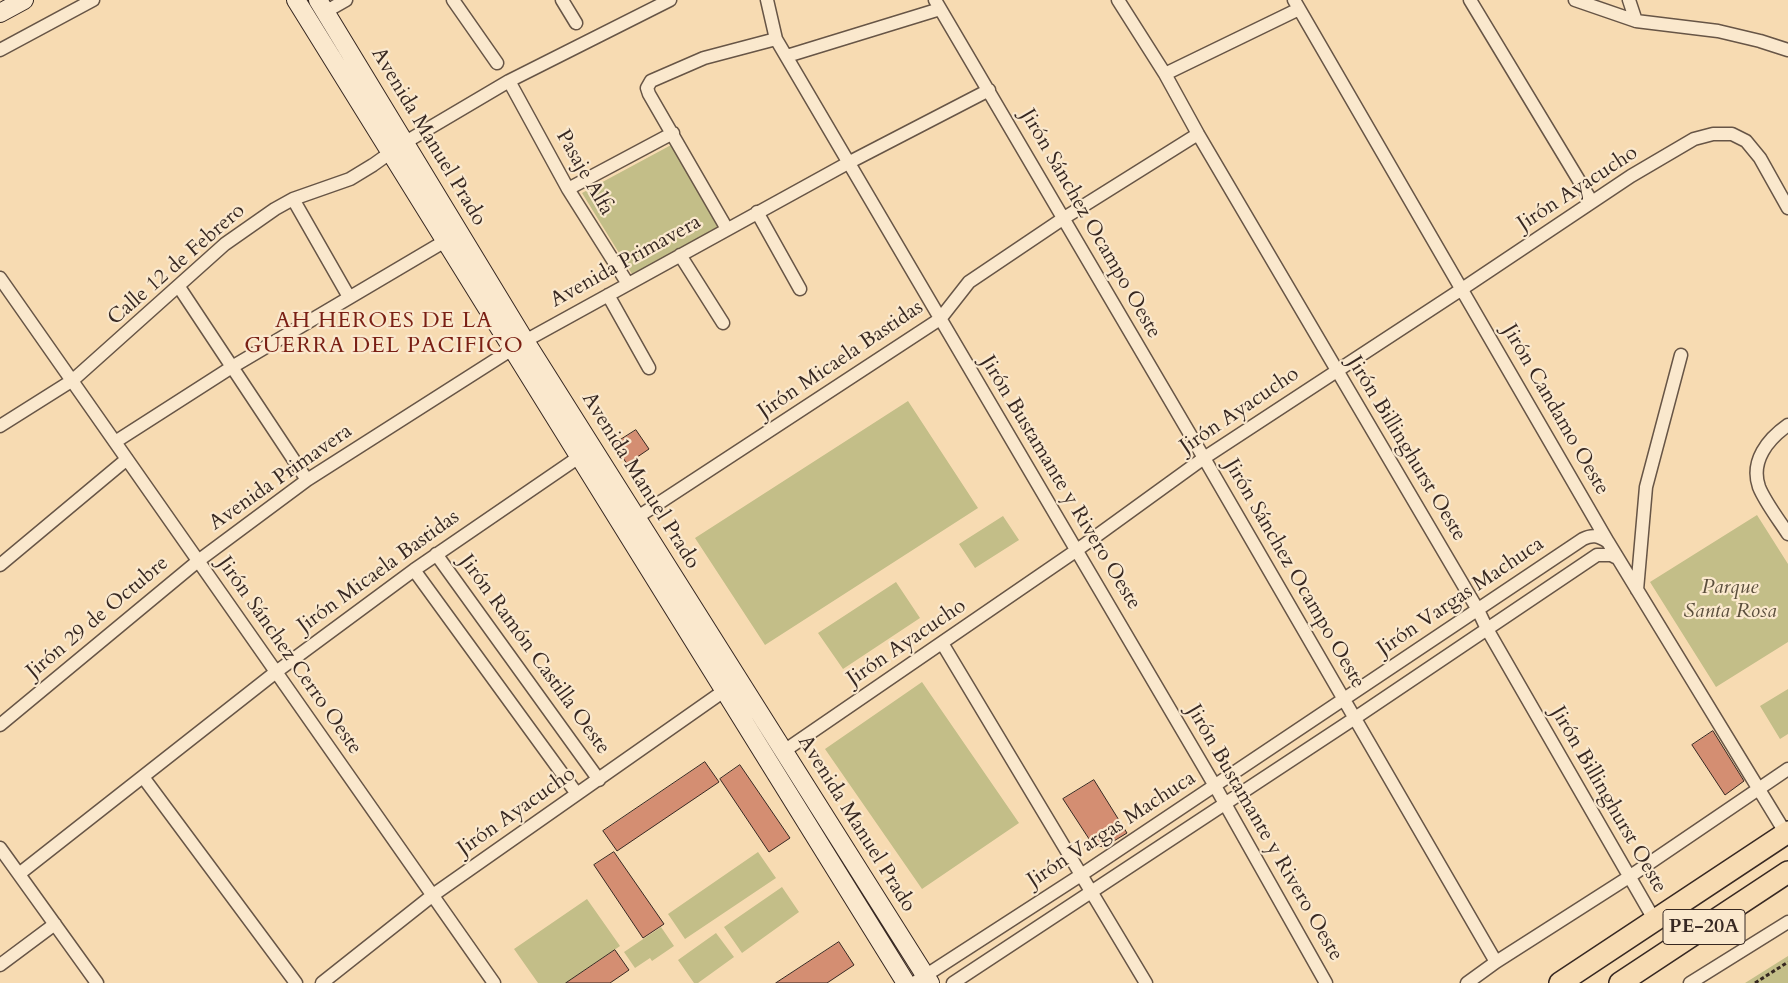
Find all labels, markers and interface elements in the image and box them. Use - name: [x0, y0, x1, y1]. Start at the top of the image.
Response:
- street label: Avenida Manuel Prado: [365, 43, 491, 231]
- street label: Jirón Sánchez Ocampo Oeste: [1014, 105, 1166, 343]
- street label: Pasaje Alfa: [549, 126, 619, 220]
- street label: Jirón Ayacucho: [1513, 141, 1643, 237]
- street label: Calle 12 de Febrero: [103, 199, 251, 331]
- street label: Avenida Primavera: [546, 210, 706, 314]
- street label: Jirón Micaela Bastidas: [754, 295, 928, 425]
- district label: AH HEROES DE LA GUERRA DEL PACIFICO: [242, 309, 526, 361]
- street label: Jirón Candamo Oeste: [1496, 320, 1614, 500]
- street label: Jirón Bustamante y Rivero Oeste: [974, 352, 1146, 614]
- street label: Jirón Billinghurst Oeste: [1341, 352, 1471, 546]
- street label: Jirón Ayacucho: [1176, 362, 1304, 460]
- street label: Avenida Manuel Prado: [575, 388, 705, 574]
- street label: Avenida Primavera: [205, 419, 357, 537]
- street label: Jirón Sánchez Ocampo Oeste: [1218, 455, 1370, 693]
- street label: Jirón Micaela Bastidas: [293, 505, 465, 639]
- street label: Jirón Vargas Machuca: [1373, 532, 1549, 662]
- street label: Jirón Ramón Castilla Oeste: [453, 550, 615, 760]
- street label: Jirón 29 de Octubre: [22, 551, 174, 685]
- street label: Jirón Sánchez Cerro Oeste: [211, 552, 367, 760]
- park label: Parque Santa Rosa: [1683, 575, 1777, 625]
- street label: Jirón Ayacucho: [843, 594, 971, 692]
- street label: Jirón Bustamante y Rivero Oeste: [1180, 700, 1348, 966]
- street label: Jirón Billinghurst Oeste: [1544, 702, 1672, 898]
- street label: Avenida Manuel Prado: [791, 731, 921, 917]
- street label: Jirón Ayacucho: [453, 762, 581, 862]
- street label: Jirón Vargas Machuca: [1023, 766, 1201, 894]
- road number: PE-20A: [1663, 910, 1745, 944]

